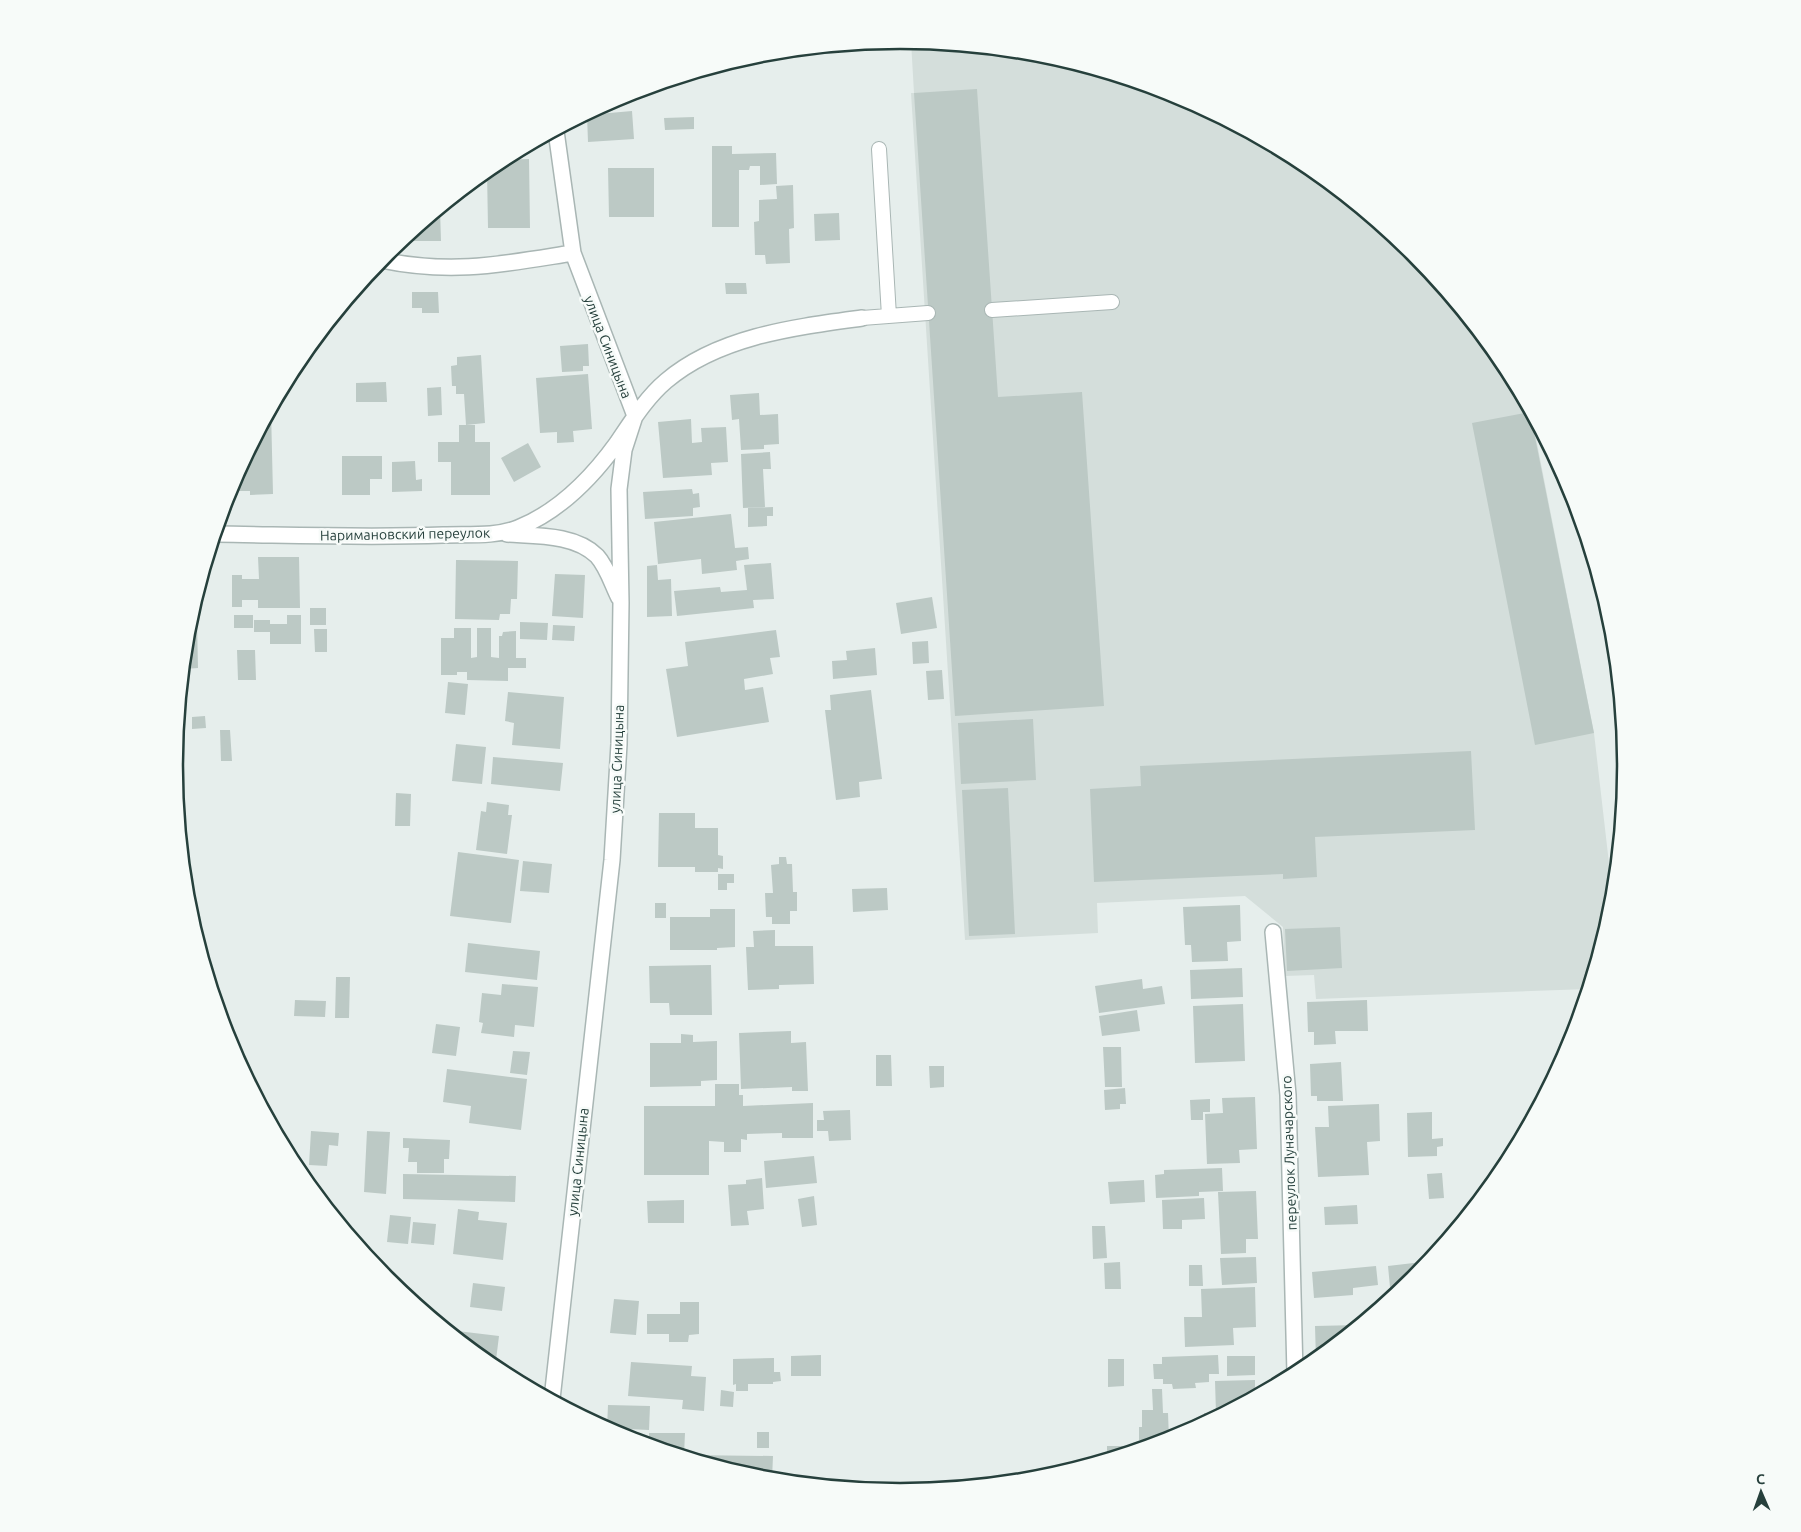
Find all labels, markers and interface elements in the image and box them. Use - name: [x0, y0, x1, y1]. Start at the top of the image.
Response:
- street label: улица Синицына: [581, 293, 635, 401]
- street label: Наримановский переулок: [320, 525, 490, 543]
- street label: улица Синицына: [607, 704, 627, 814]
- street label: переулок Луначарского: [1278, 1075, 1300, 1231]
- street label: улица Синицына: [564, 1107, 592, 1217]
- north arrow: [1736, 1467, 1786, 1517]
- text: С: [1756, 1471, 1765, 1487]

